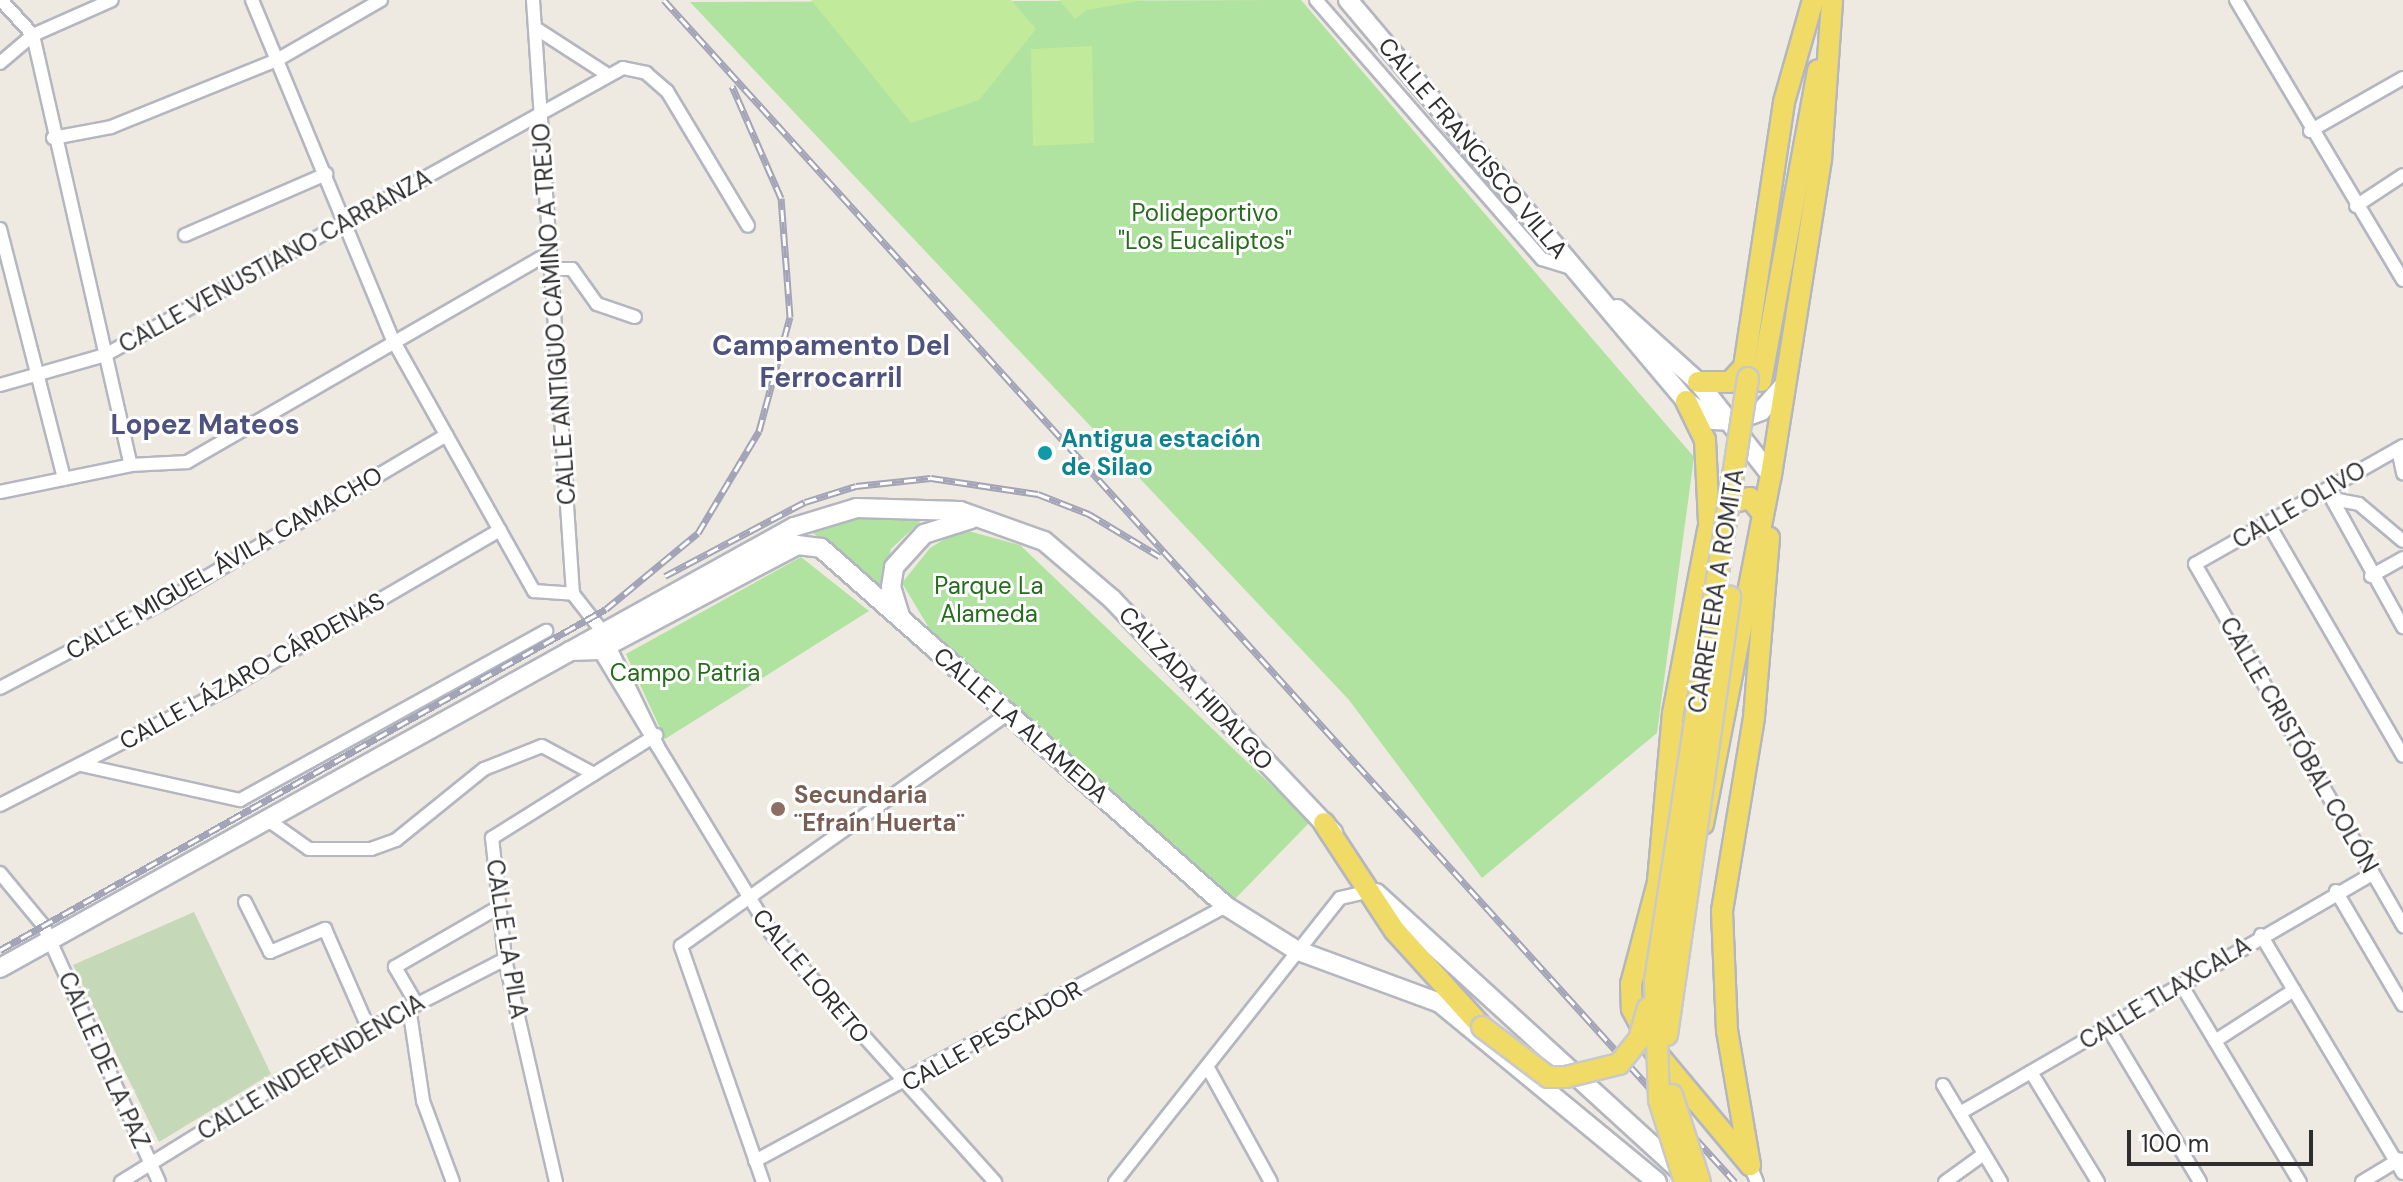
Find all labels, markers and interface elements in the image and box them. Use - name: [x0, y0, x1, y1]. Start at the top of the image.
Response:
- street label: CALLE FRANCISCO VILLA: [1372, 32, 1574, 264]
- street label: CALLE ANTIGUO CAMINO A TREJO: [526, 122, 582, 506]
- street label: CALLE VENUSTIANO CARRANZA: [114, 163, 436, 359]
- park label: Polideportivo "Los Eucaliptos": [1118, 199, 1292, 255]
- district label: Campamento Del Ferrocarril: [712, 329, 950, 395]
- district label: Lopez Mateos: [110, 408, 300, 442]
- place label: Antigua estación de Silao: [1061, 425, 1260, 481]
- marker: Antigua estación de Silao: [1036, 444, 1054, 462]
- street label: CALLE OLIVO: [2227, 455, 2371, 555]
- street label: CALLE MIGUEL ÁVILA CAMACHO: [61, 460, 387, 666]
- street label: CARRETERA A ROMITA: [1682, 467, 1750, 715]
- park label: Parque La Alameda: [934, 572, 1044, 628]
- street label: CALLE LÁZARO CÁRDENAS: [115, 586, 389, 756]
- street label: CALZADA HIDALGO: [1113, 600, 1279, 776]
- street label: CALLE CRISTÓBAL COLÓN: [2214, 612, 2384, 878]
- street label: CALLE LA ALAMEDA: [928, 641, 1114, 809]
- park label: Campo Patria: [610, 659, 760, 687]
- place label: Secundaria ¨Efraín Huerta¨: [794, 781, 965, 837]
- marker: Secundaria ¨Efraín Huerta¨: [769, 800, 787, 818]
- street label: CALLE LA PILA: [480, 857, 534, 1021]
- street label: CALLE LORETO: [746, 903, 876, 1049]
- street label: CALLE TLAXCALA: [2074, 931, 2256, 1055]
- street label: CALLE DE LA PAZ: [52, 967, 156, 1153]
- street label: CALLE PESCADOR: [897, 975, 1087, 1097]
- street label: CALLE INDEPENDENCIA: [192, 988, 430, 1146]
- scale bar: [2131, 1114, 2317, 1164]
- text: 100 m: [2141, 1128, 2209, 1159]

